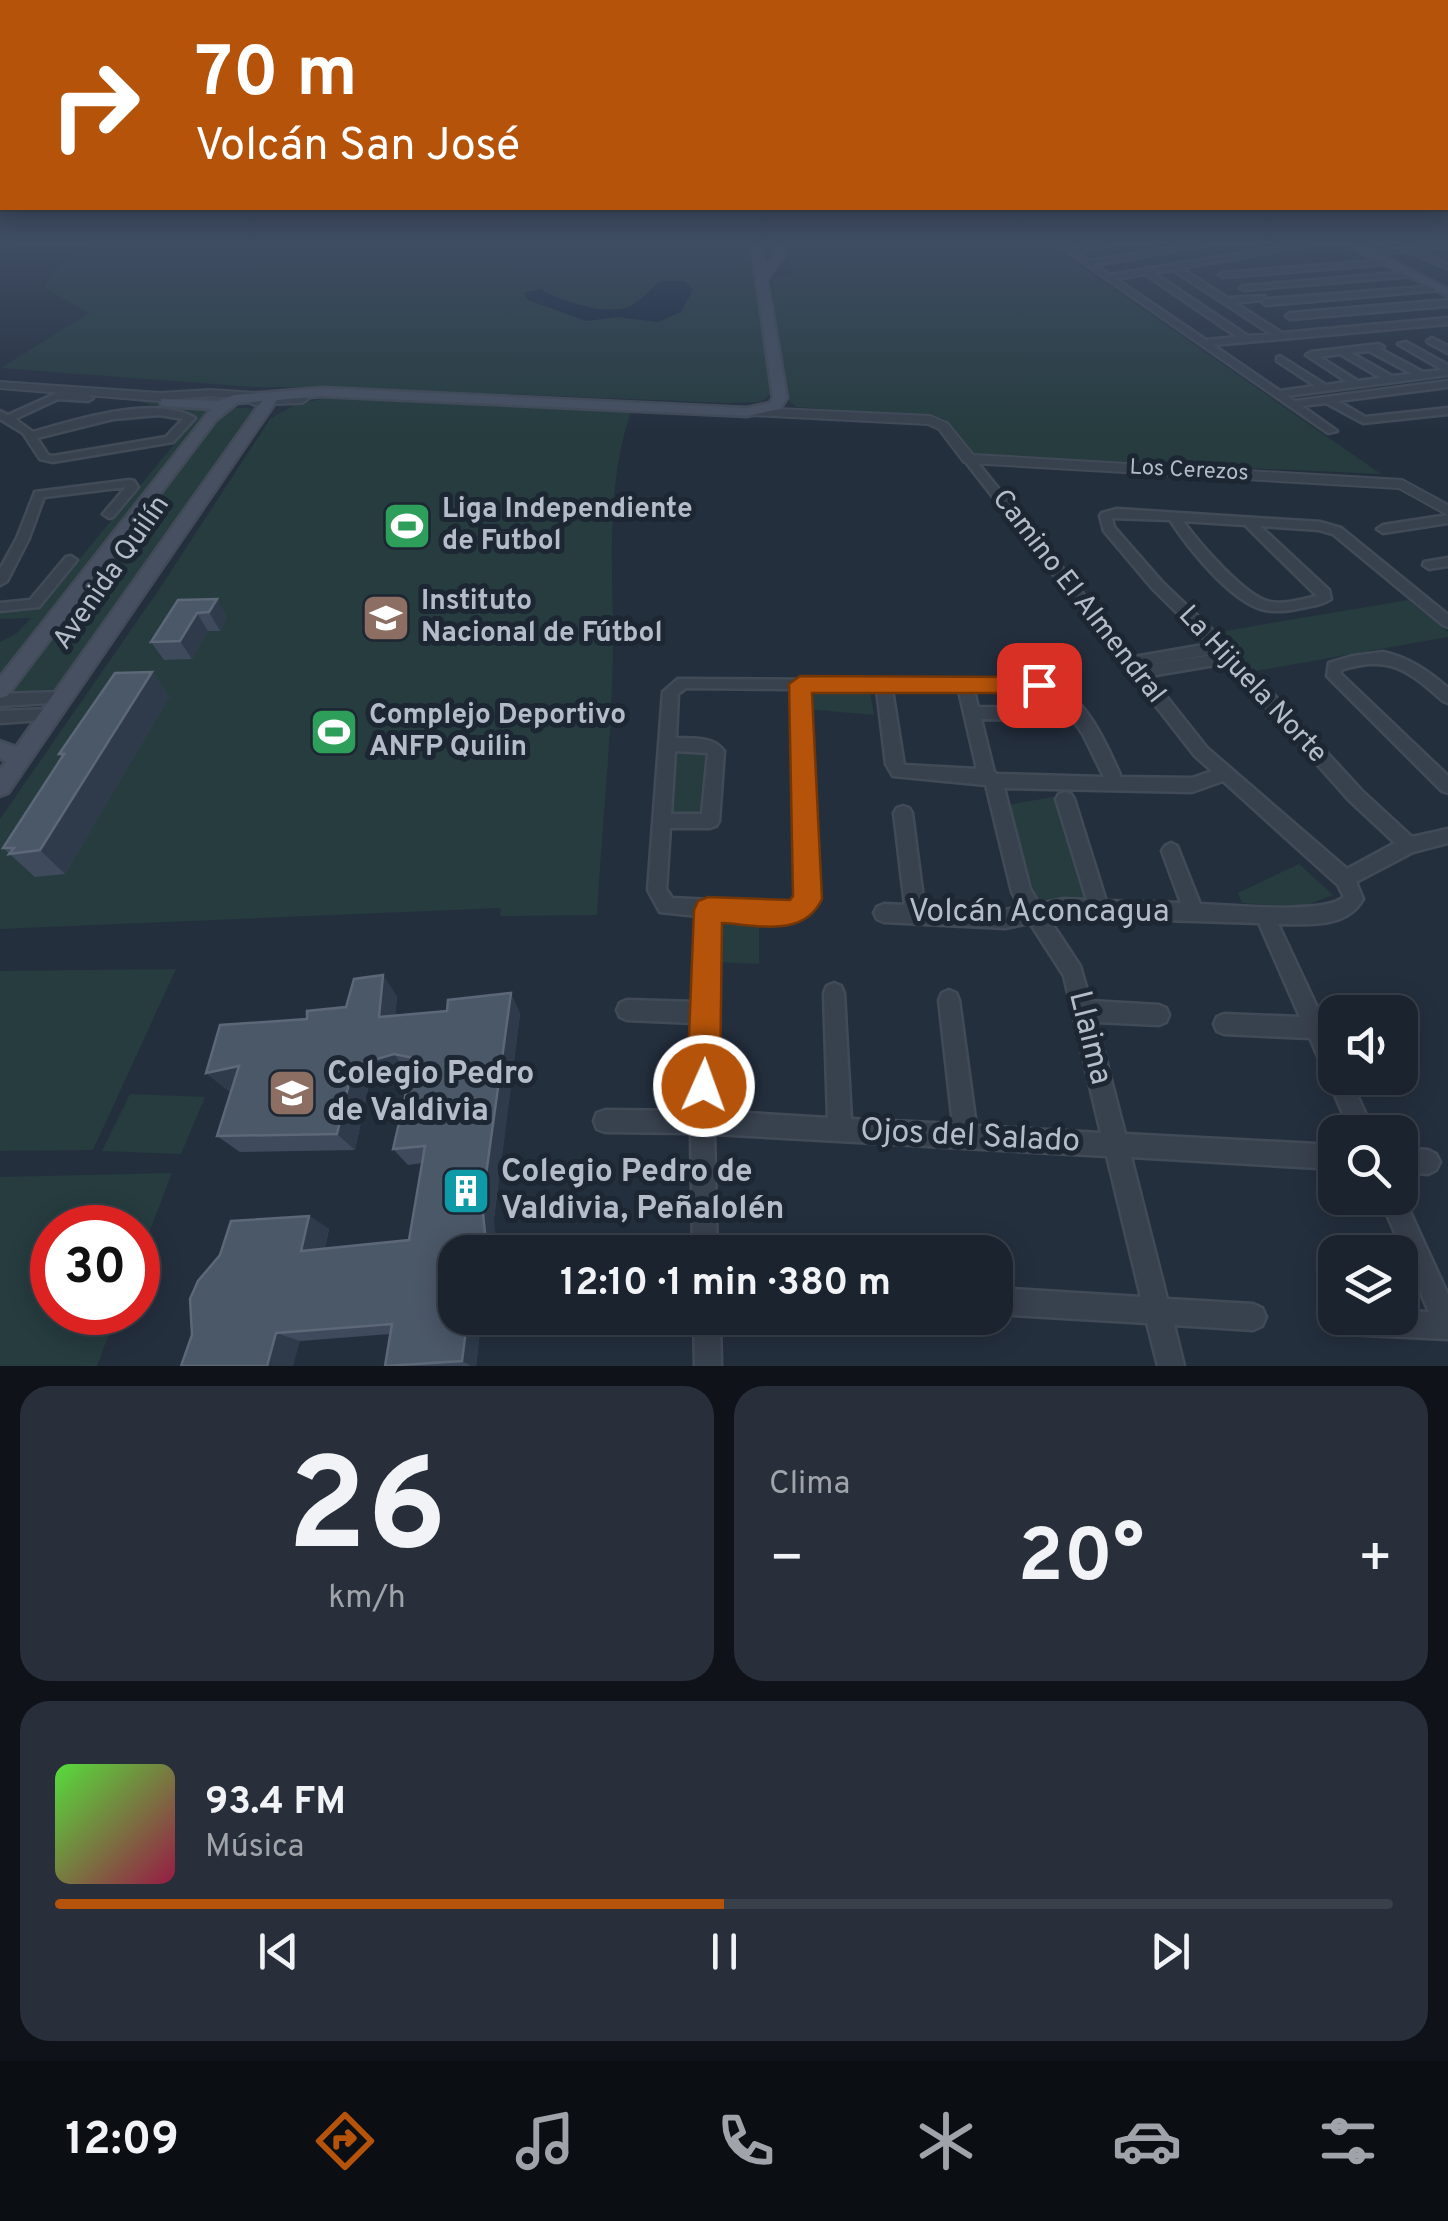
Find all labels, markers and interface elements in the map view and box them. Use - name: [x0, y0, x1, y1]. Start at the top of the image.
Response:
- text: 70 m: [195, 32, 358, 121]
- icon: right: [30, 40, 160, 170]
- text: Volcán San José: [195, 119, 520, 176]
- street label: Los Cerezos: [1129, 454, 1249, 488]
- street label: Camino El Almendral: [983, 483, 1173, 711]
- street label: Avenida Quilín: [45, 489, 179, 657]
- place label: Liga Independiente de Futbol: [442, 492, 692, 560]
- sports icon: Liga Independiente de Futbol: [381, 500, 433, 552]
- place label: Instituto Nacional de Fútbol: [421, 584, 663, 652]
- school or university icon: Instituto Nacional de Fútbol: [360, 592, 412, 644]
- street label: La Hijuela Norte: [1170, 598, 1334, 772]
- pin: [997, 643, 1082, 728]
- icon: arrive: [1012, 658, 1067, 713]
- place label: Complejo Deportivo ANFP Quilin: [369, 698, 626, 766]
- sports icon: Complejo Deportivo ANFP Quilin: [308, 706, 360, 758]
- street label: Volcán Aconcagua: [908, 893, 1170, 933]
- street label: Llaima: [1058, 987, 1120, 1089]
- map controls: [1318, 995, 1418, 1335]
- button: sound: [1318, 995, 1418, 1095]
- position arrow: [652, 1034, 756, 1138]
- place label: Colegio Pedro de Valdivia: [327, 1055, 534, 1132]
- school or university icon: Colegio Pedro de Valdivia: [266, 1067, 318, 1119]
- street label: Ojos del Salado: [859, 1111, 1081, 1163]
- button: search: [1318, 1115, 1418, 1215]
- place label: Colegio Pedro de Valdivia, Peñalolén: [501, 1153, 784, 1230]
- building icon: Colegio Pedro de Valdivia, Peñalolén: [440, 1165, 492, 1217]
- speed limit sign: 30: [30, 1205, 160, 1335]
- button: layers: [1318, 1235, 1418, 1335]
- text: 12:10 · 1 min · 380 m: [560, 1260, 891, 1309]
- text: 26: [287, 1431, 447, 1596]
- text: Clima: [769, 1465, 850, 1505]
- text: 20°: [1018, 1513, 1144, 1608]
- text: −: [769, 1526, 804, 1596]
- text: +: [1358, 1526, 1393, 1596]
- text: km/h: [328, 1579, 406, 1619]
- text: 93.4 FM: [205, 1779, 346, 1828]
- text: Música: [205, 1828, 304, 1868]
- icon: previous: [251, 1924, 306, 1979]
- icon: pause: [697, 1924, 752, 1979]
- icon: next: [1143, 1924, 1198, 1979]
- icon: directions: [310, 2106, 380, 2176]
- icon: music: [510, 2106, 580, 2176]
- icon: phone: [711, 2106, 781, 2176]
- icon: climate: [911, 2106, 981, 2176]
- icon: car: [1112, 2106, 1182, 2176]
- icon: filters: [1313, 2106, 1383, 2176]
- text: 12:09: [65, 2113, 179, 2170]

